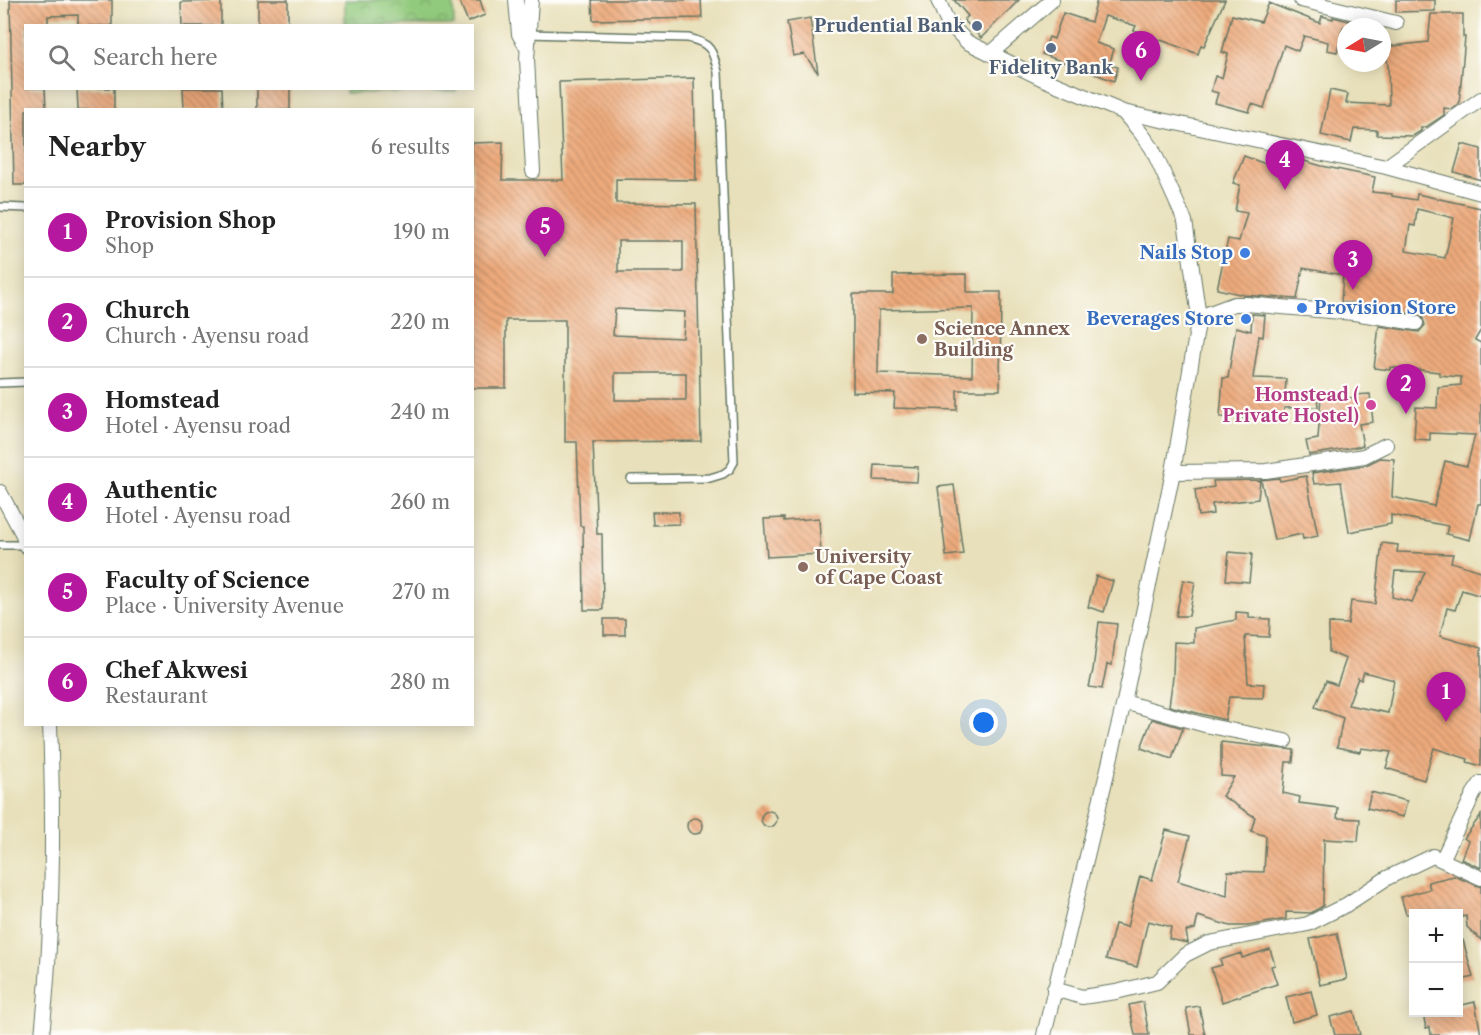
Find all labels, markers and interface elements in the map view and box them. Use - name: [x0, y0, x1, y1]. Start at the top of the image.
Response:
- place label: Prudential Bank: [814, 15, 966, 37]
- north arrow: [1337, 18, 1391, 72]
- marker: Prudential Bank: [970, 19, 984, 33]
- search box: [24, 24, 474, 90]
- pin: 6: [1122, 32, 1160, 81]
- icon: search: [45, 41, 78, 74]
- marker: Fidelity Bank: [1044, 41, 1058, 55]
- text: Search here: [93, 44, 218, 71]
- place label: Fidelity Bank: [989, 57, 1114, 79]
- text: Nearby: [48, 131, 146, 163]
- text: 6 results: [371, 135, 450, 159]
- pin: 4: [1266, 140, 1304, 190]
- text: Provision Shop: [105, 207, 276, 234]
- pin: 5: [526, 208, 564, 257]
- text: 1: [63, 220, 72, 244]
- text: 190 m: [393, 220, 450, 244]
- text: Shop: [105, 234, 154, 258]
- pin: 3: [1334, 240, 1372, 290]
- place label: Nails Stop: [1140, 242, 1233, 264]
- marker: Nails Stop: [1238, 246, 1252, 260]
- text: Church: [105, 297, 190, 324]
- place label: Provision Store: [1314, 297, 1456, 319]
- marker: Provision Store: [1295, 301, 1309, 315]
- place label: Beverages Store: [1086, 308, 1234, 330]
- text: 2: [62, 310, 73, 334]
- text: 220 m: [390, 310, 450, 334]
- marker: Beverages Store: [1239, 312, 1253, 326]
- place label: Science Annex Building: [934, 318, 1070, 361]
- text: Church · Ayensu road: [105, 324, 309, 348]
- marker: Science Annex Building: [915, 332, 929, 346]
- pin: 2: [1386, 364, 1426, 414]
- place label: Homstead ( Private Hostel): [1222, 384, 1359, 427]
- text: Homstead: [105, 387, 220, 414]
- marker: Homstead ( Private Hostel): [1364, 398, 1378, 412]
- text: 3: [62, 400, 73, 424]
- text: 240 m: [390, 400, 450, 424]
- text: Hotel · Ayensu road: [105, 414, 291, 438]
- text: Authentic: [105, 477, 217, 504]
- text: 4: [62, 490, 73, 514]
- text: 260 m: [390, 490, 450, 514]
- text: Hotel · Ayensu road: [105, 504, 291, 528]
- place label: University of Cape Coast: [815, 546, 943, 589]
- marker: University of Cape Coast: [796, 560, 810, 574]
- text: Faculty of Science: [105, 567, 310, 594]
- text: 5: [62, 580, 73, 604]
- text: 270 m: [392, 580, 450, 604]
- text: Place · University Avenue: [105, 594, 344, 618]
- text: Chef Akwesi: [105, 657, 248, 684]
- text: 6: [62, 670, 73, 694]
- text: 280 m: [390, 670, 450, 694]
- pin: 1: [1426, 672, 1466, 722]
- text: Restaurant: [105, 684, 208, 708]
- your location: [969, 708, 998, 737]
- map controls: [1409, 909, 1463, 1017]
- button: +: [1409, 909, 1463, 963]
- button: −: [1409, 963, 1463, 1017]

